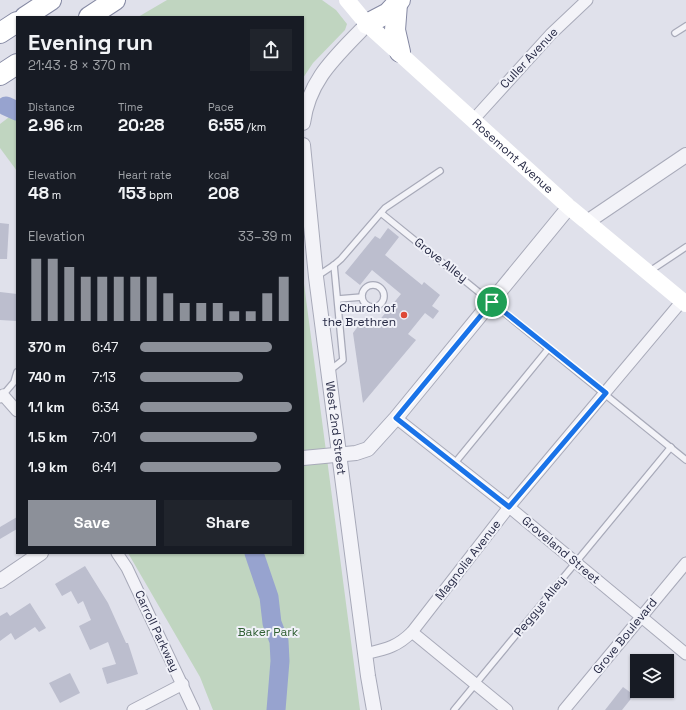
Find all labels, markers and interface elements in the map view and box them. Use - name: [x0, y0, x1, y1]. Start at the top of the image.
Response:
- street label: Culler Avenue: [497, 24, 561, 92]
- text: Evening run: [28, 28, 153, 56]
- button: share: [250, 29, 292, 71]
- text: 21:43 · 8 × 370 m: [28, 57, 130, 74]
- text: Distance: [28, 100, 75, 114]
- text: Time: [118, 100, 143, 114]
- text: Pace: [208, 100, 234, 114]
- text: 2.96: [28, 114, 64, 136]
- text: 20:28: [118, 114, 164, 136]
- text: 6:55: [208, 114, 244, 136]
- street label: Rosemont Avenue: [469, 115, 557, 197]
- text: km: [64, 120, 82, 134]
- text: /km: [244, 120, 266, 134]
- text: Elevation: [28, 168, 76, 182]
- text: Heart rate: [118, 168, 171, 182]
- text: kcal: [208, 168, 229, 182]
- text: 48: [28, 182, 49, 204]
- text: 153: [118, 182, 146, 204]
- text: 208: [208, 182, 239, 204]
- text: m: [49, 188, 61, 202]
- text: bpm: [146, 188, 173, 202]
- text: Elevation: [28, 228, 85, 245]
- text: 33–39 m: [238, 228, 292, 245]
- street label: Grove Alley: [411, 234, 471, 286]
- pin: [475, 285, 509, 319]
- icon: arrive: [481, 291, 503, 313]
- place label: Church of the Brethren: [322, 300, 396, 330]
- marker: Church of the Brethren: [399, 310, 409, 320]
- text: 370 m: [28, 339, 66, 356]
- text: 6:47: [92, 339, 118, 356]
- text: 740 m: [28, 369, 66, 386]
- text: 7:13: [92, 369, 116, 386]
- street label: West 2nd Street: [322, 380, 350, 476]
- text: 1.1 km: [28, 399, 65, 416]
- text: 6:34: [92, 399, 119, 416]
- text: 1.5 km: [28, 429, 67, 446]
- text: 7:01: [92, 429, 116, 446]
- text: 1.9 km: [28, 459, 68, 476]
- text: 6:41: [92, 459, 117, 476]
- button: Save: [28, 500, 156, 546]
- button: Share: [164, 500, 292, 546]
- street label: Groveland Street: [519, 513, 603, 587]
- street label: Magnolia Avenue: [432, 517, 504, 603]
- street label: Peggys Alley: [510, 572, 570, 640]
- street label: Carroll Parkway: [131, 588, 183, 674]
- street label: Grove Boulevard: [589, 595, 661, 677]
- park label: Baker Park: [238, 624, 299, 640]
- map controls: [630, 654, 674, 698]
- button: layers: [630, 654, 674, 698]

